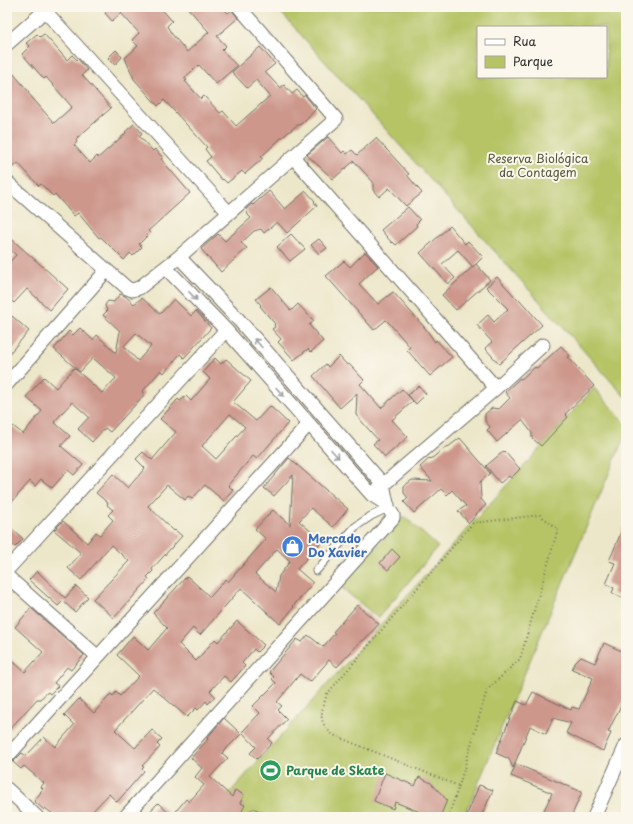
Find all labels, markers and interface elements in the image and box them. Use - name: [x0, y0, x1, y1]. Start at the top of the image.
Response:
- legend: [477, 26, 607, 78]
- text: Rua: [513, 32, 537, 50]
- text: Parque: [513, 52, 553, 70]
- park label: Reserva Biológica da Contagem: [487, 149, 589, 181]
- one-way arrow: [188, 291, 198, 301]
- one-way arrow: [254, 337, 263, 348]
- one-way arrow: [276, 387, 285, 397]
- one-way arrow: [330, 448, 339, 458]
- place label: Mercado Do Xavier: [308, 529, 368, 561]
- shop icon: Mercado Do Xavier: [280, 533, 306, 559]
- sports icon: Parque de Skate: [257, 758, 283, 784]
- place label: Parque de Skate: [286, 761, 385, 779]

